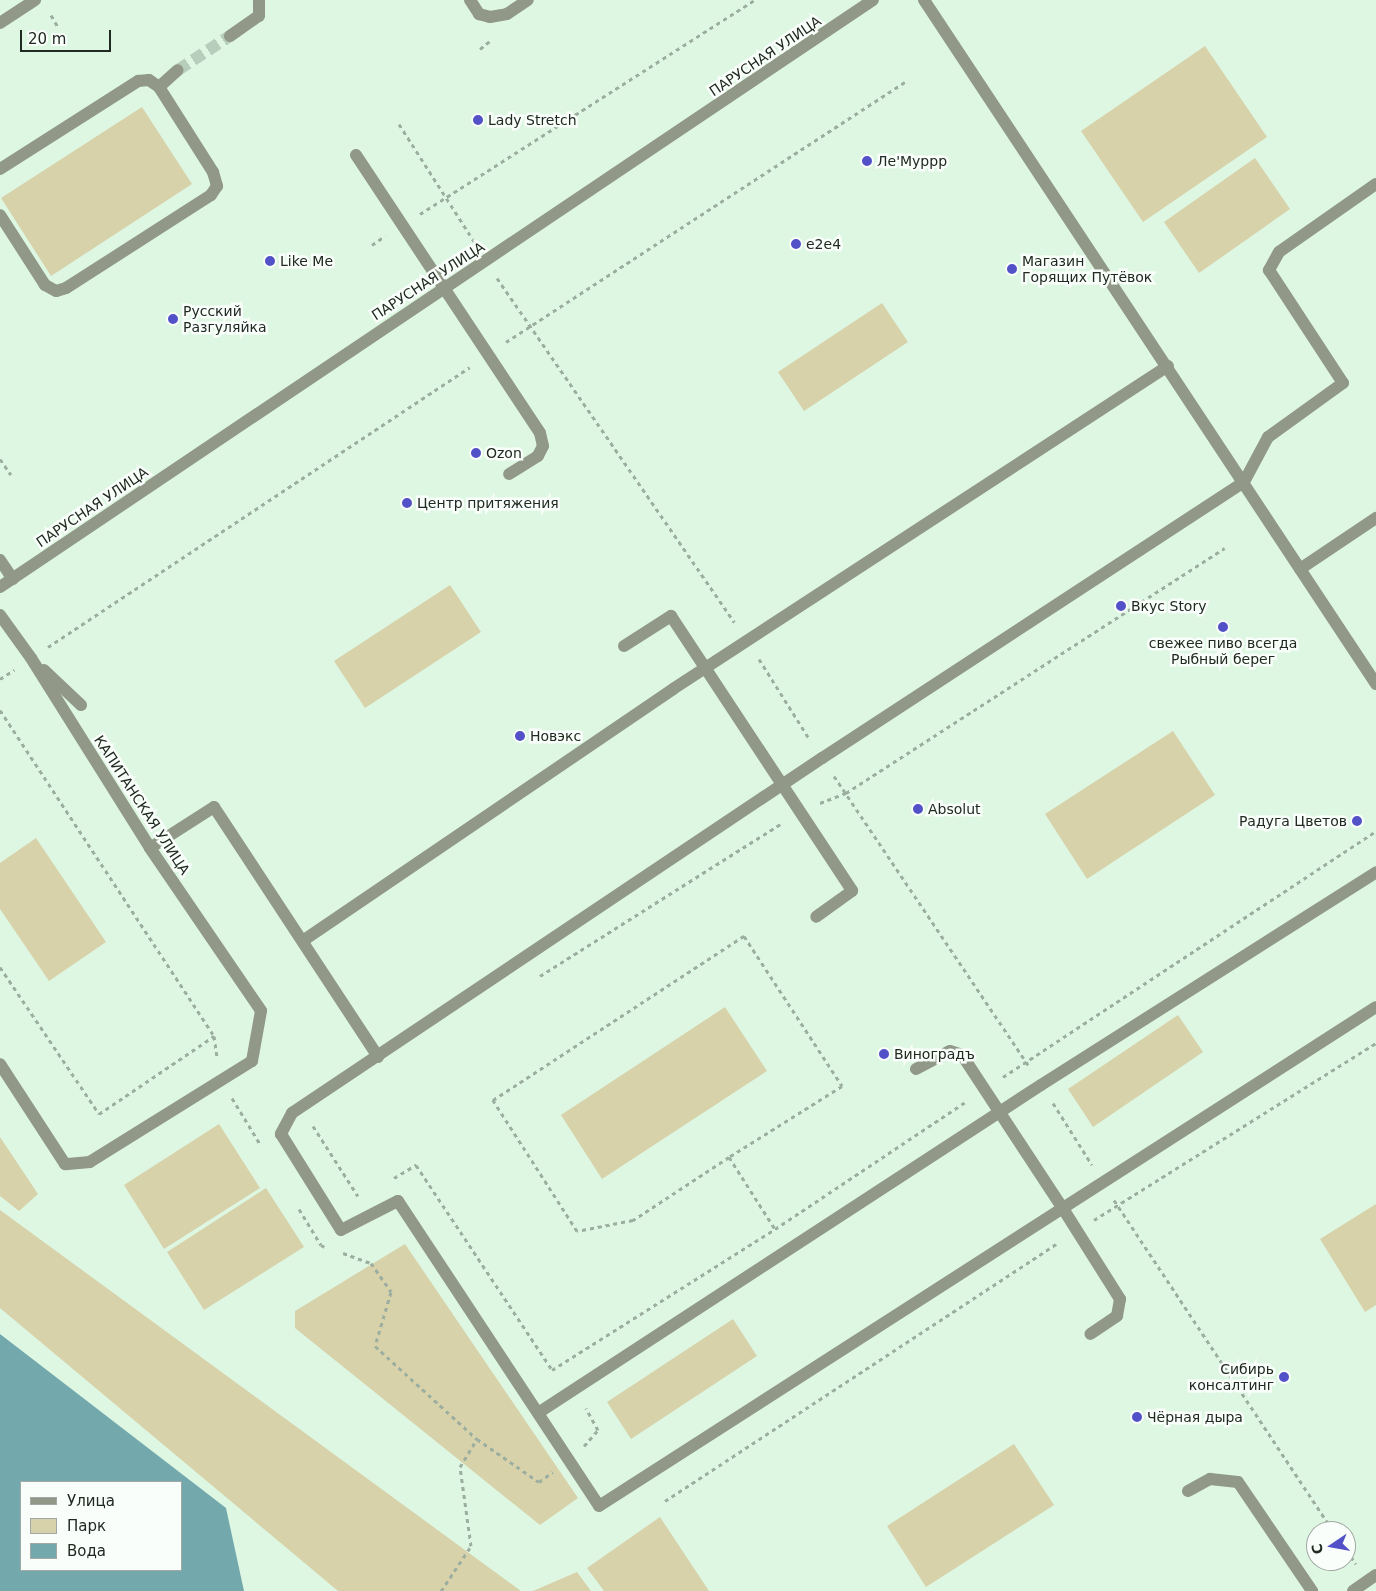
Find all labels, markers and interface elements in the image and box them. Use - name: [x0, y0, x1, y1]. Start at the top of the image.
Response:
- street label: ПАРУСНАЯ УЛИЦА: [706, 12, 824, 100]
- scale bar: [22, 20, 114, 52]
- text: 20 m: [28, 30, 66, 48]
- place label: Lady Stretch: [488, 112, 576, 128]
- marker: Lady Stretch: [472, 114, 484, 126]
- place label: Ле'Муррр: [877, 153, 947, 169]
- marker: Ле'Муррр: [861, 155, 873, 167]
- place label: е2е4: [806, 236, 841, 252]
- street label: ПАРУСНАЯ УЛИЦА: [368, 238, 488, 324]
- marker: е2е4: [790, 238, 802, 250]
- place label: Like Me: [280, 253, 333, 269]
- place label: Магазин Горящих Путёвок: [1022, 253, 1152, 286]
- marker: Like Me: [264, 255, 276, 267]
- marker: Магазин Горящих Путёвок: [1006, 263, 1018, 275]
- place label: Русский Разгуляйка: [183, 303, 267, 336]
- marker: Русский Разгуляйка: [167, 313, 179, 325]
- place label: Ozon: [486, 445, 522, 461]
- marker: Ozon: [470, 447, 482, 459]
- street label: ПАРУСНАЯ УЛИЦА: [33, 463, 151, 551]
- place label: Центр притяжения: [417, 495, 559, 511]
- marker: Центр притяжения: [401, 497, 413, 509]
- place label: Вкус Story: [1131, 598, 1206, 614]
- marker: Вкус Story: [1115, 600, 1127, 612]
- marker: свежее пиво всегда Рыбный берег: [1217, 621, 1229, 633]
- place label: свежее пиво всегда Рыбный берег: [1149, 635, 1297, 668]
- place label: Новэкс: [530, 728, 581, 744]
- marker: Новэкс: [514, 730, 526, 742]
- street label: КАПИТАНСКАЯ УЛИЦА: [91, 732, 193, 878]
- place label: Absolut: [928, 801, 981, 817]
- marker: Absolut: [912, 803, 924, 815]
- place label: Радуга Цветов: [1239, 813, 1347, 829]
- marker: Радуга Цветов: [1351, 815, 1363, 827]
- place label: Виноградъ: [894, 1046, 975, 1062]
- marker: Виноградъ: [878, 1048, 890, 1060]
- place label: Сибирь консалтинг: [1189, 1361, 1274, 1394]
- marker: Сибирь консалтинг: [1278, 1371, 1290, 1383]
- place label: Чёрная дыра: [1147, 1409, 1243, 1425]
- marker: Чёрная дыра: [1131, 1411, 1143, 1423]
- legend: [20, 1481, 182, 1571]
- text: Улица: [67, 1492, 115, 1510]
- text: Парк: [67, 1517, 106, 1535]
- north arrow: [1306, 1521, 1356, 1571]
- text: Вода: [67, 1542, 106, 1560]
- text: С: [1308, 1542, 1326, 1556]

